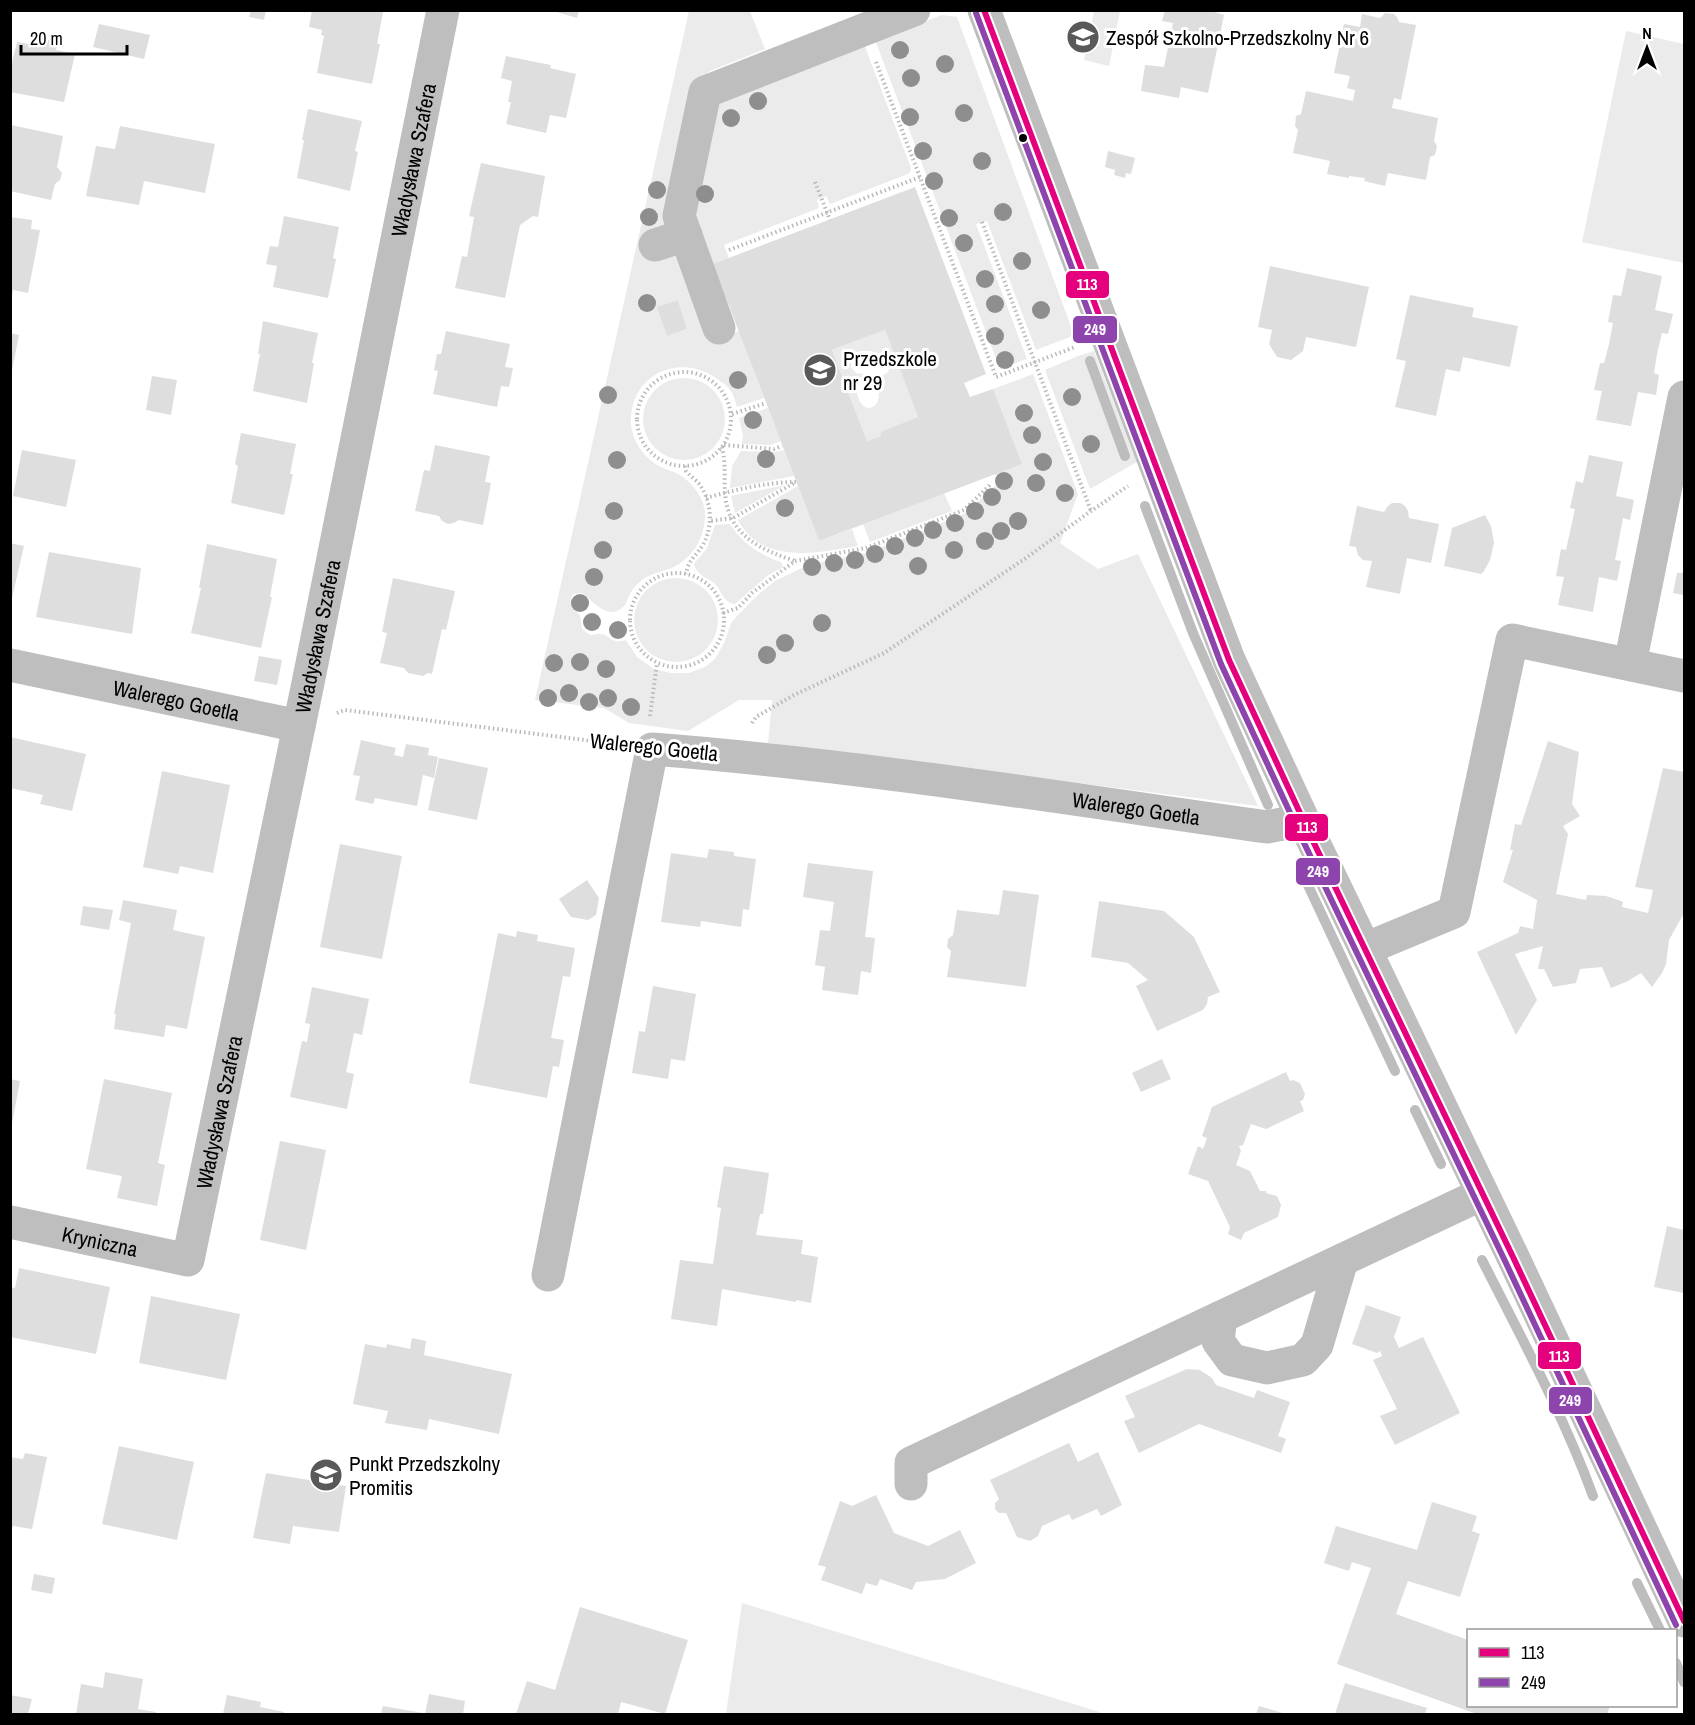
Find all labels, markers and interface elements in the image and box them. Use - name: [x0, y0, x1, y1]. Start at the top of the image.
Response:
- scale bar: [21, 18, 128, 56]
- north arrow: [1617, 18, 1677, 78]
- school or university icon: Zespół Szkolno-Przedszkolny Nr 6: [1065, 19, 1101, 55]
- text: N: [1642, 22, 1652, 44]
- place label: Zespół Szkolno-Przedszkolny Nr 6: [1106, 23, 1369, 52]
- text: 20 m: [30, 26, 63, 51]
- street label: Władysława Szafera: [383, 80, 443, 239]
- unlabelled marker: [1017, 132, 1029, 144]
- line badge: 113: [1065, 270, 1110, 299]
- text: 113: [1076, 273, 1098, 295]
- line badge: 249: [1072, 315, 1118, 344]
- text: 249: [1084, 318, 1106, 340]
- place label: Przedszkole nr 29: [843, 344, 937, 397]
- school or university icon: Przedszkole nr 29: [802, 352, 838, 388]
- street label: Władysława Szafera: [288, 556, 347, 716]
- street label: Walerego Goetla: [110, 673, 243, 728]
- street label: Walerego Goetla: [589, 726, 720, 768]
- street label: Walerego Goetla: [1070, 785, 1202, 832]
- line badge: 113: [1284, 813, 1329, 842]
- text: 113: [1296, 816, 1318, 838]
- line badge: 249: [1295, 857, 1341, 886]
- text: 249: [1307, 860, 1329, 882]
- street label: Władysława Szafera: [189, 1032, 249, 1192]
- street label: Kryniczna: [59, 1219, 141, 1263]
- line badge: 113: [1537, 1341, 1582, 1370]
- text: 113: [1548, 1345, 1570, 1367]
- line badge: 249: [1548, 1386, 1593, 1415]
- text: 249: [1559, 1389, 1581, 1411]
- place label: Punkt Przedszkolny Promitis: [349, 1449, 501, 1502]
- school or university icon: Punkt Przedszkolny Promitis: [308, 1457, 344, 1493]
- legend: [1467, 1629, 1677, 1707]
- text: 113: [1521, 1640, 1545, 1665]
- text: 249: [1521, 1670, 1546, 1695]

